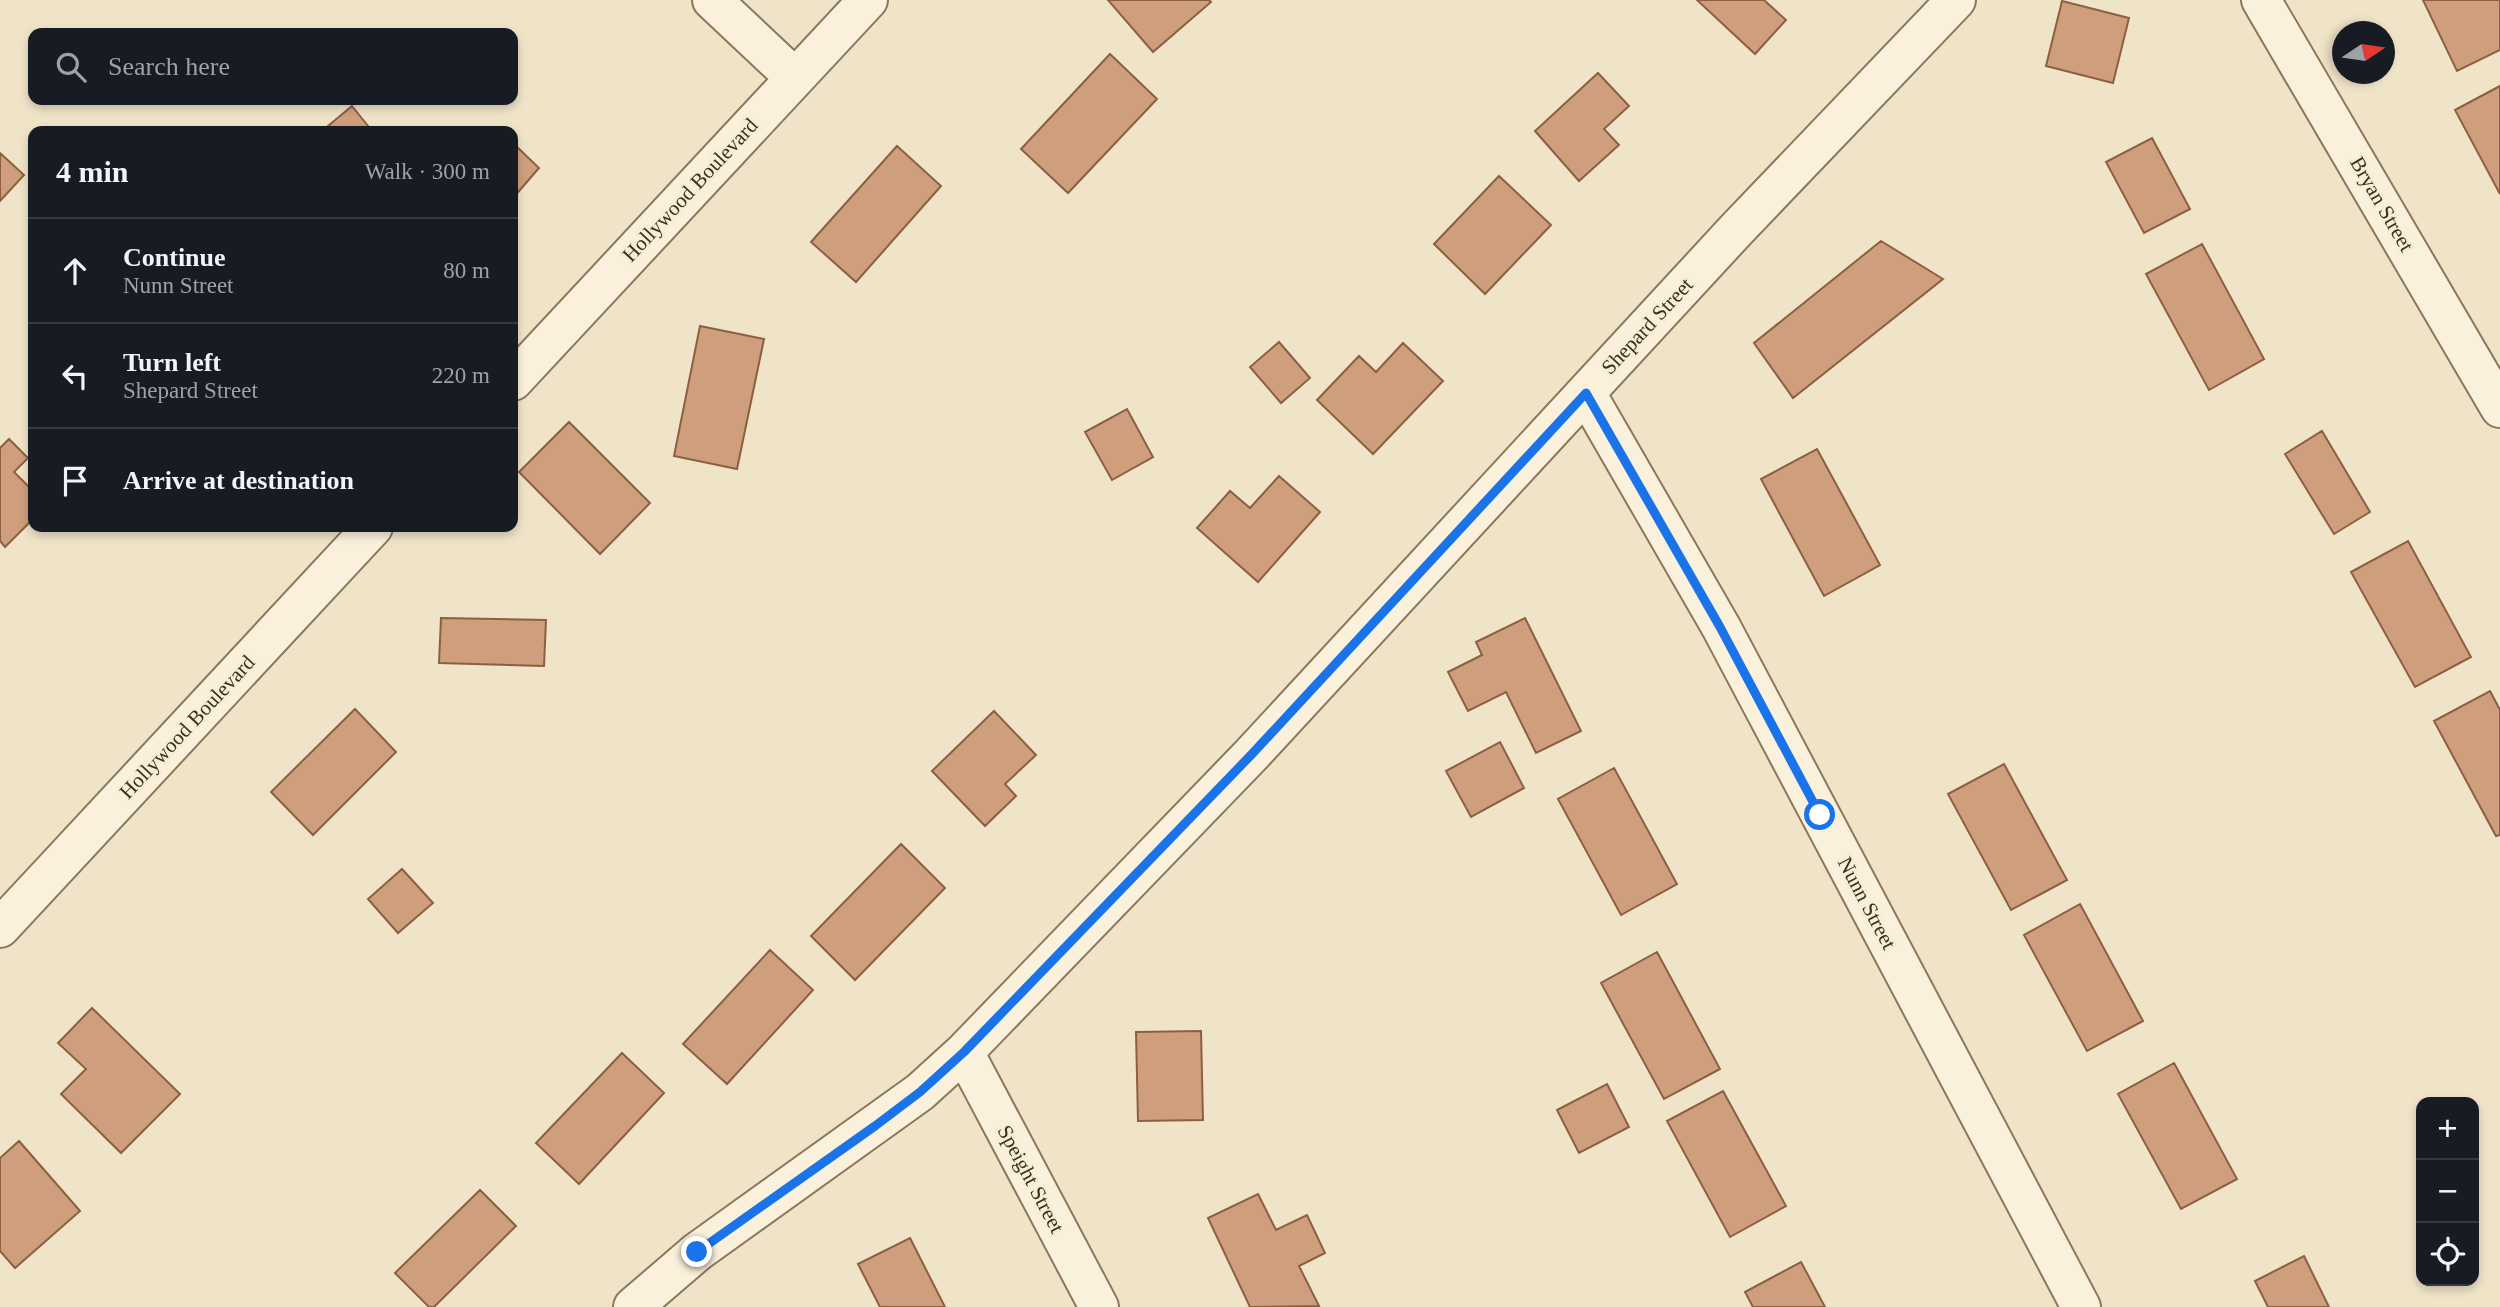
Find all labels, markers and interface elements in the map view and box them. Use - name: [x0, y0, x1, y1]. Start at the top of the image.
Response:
- north arrow: [2332, 21, 2395, 84]
- search box: [28, 28, 518, 105]
- icon: search: [52, 48, 90, 86]
- text: Search here: [108, 52, 230, 81]
- street label: Hollywood Boulevard: [617, 113, 763, 267]
- street label: Bryan Street: [2345, 152, 2419, 256]
- text: 4 min: [56, 155, 129, 188]
- text: Walk · 300 m: [365, 159, 490, 184]
- text: Continue: [123, 243, 226, 272]
- icon: ahead: [56, 252, 94, 290]
- text: 80 m: [443, 258, 490, 283]
- text: Nunn Street: [123, 273, 234, 298]
- street label: Shepard Street: [1596, 273, 1698, 379]
- text: Turn left: [123, 348, 221, 377]
- icon: left: [56, 357, 94, 395]
- text: 220 m: [432, 363, 490, 388]
- text: Shepard Street: [123, 378, 258, 403]
- icon: arrive: [56, 462, 94, 500]
- text: Arrive at destination: [123, 466, 354, 495]
- street label: Hollywood Boulevard: [114, 650, 260, 804]
- route start: [1804, 799, 1835, 830]
- street label: Nunn Street: [1833, 853, 1901, 953]
- map controls: [2416, 1097, 2479, 1286]
- button: +: [2416, 1097, 2479, 1160]
- street label: Speight Street: [993, 1121, 1069, 1237]
- button: −: [2416, 1160, 2479, 1223]
- button: locate: [2416, 1223, 2479, 1286]
- route end: [681, 1236, 712, 1267]

